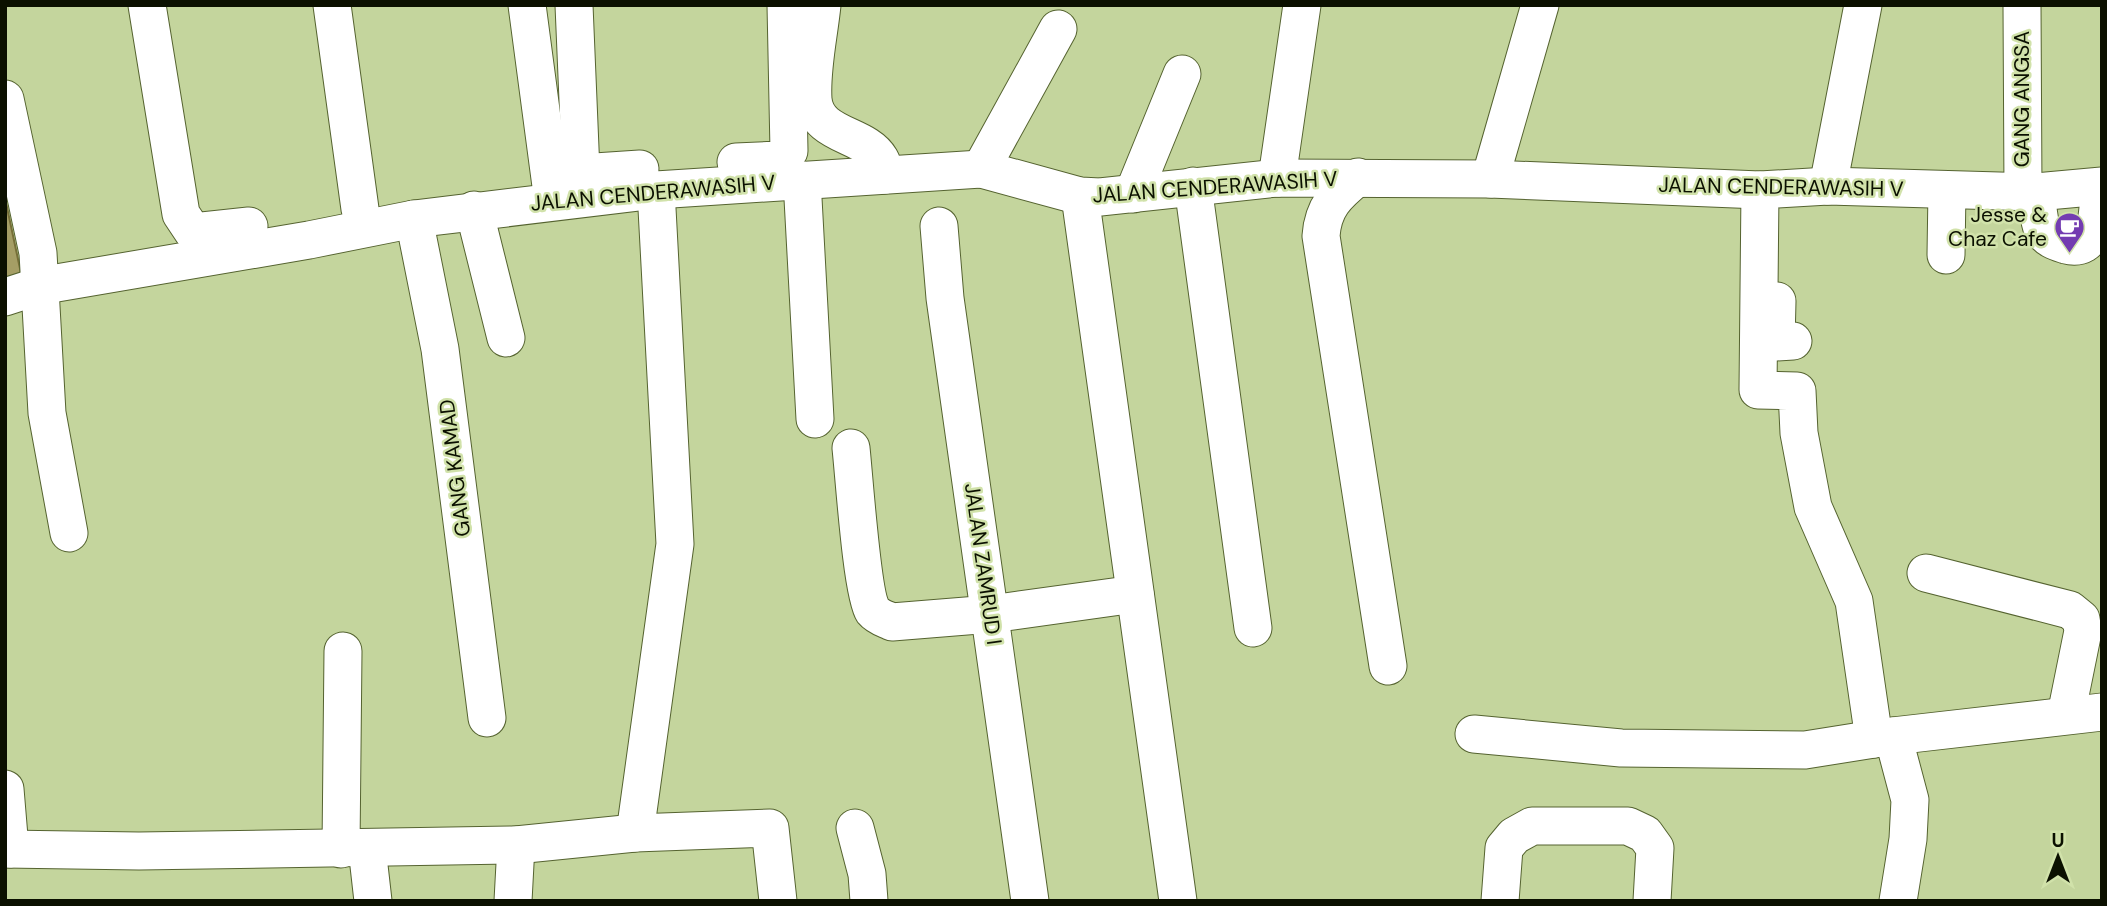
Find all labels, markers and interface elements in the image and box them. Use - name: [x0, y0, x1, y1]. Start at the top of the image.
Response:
- street label: GANG ANGSA: [2008, 31, 2036, 167]
- street label: JALAN CENDERAWASIH V: [1092, 164, 1338, 210]
- street label: JALAN CENDERAWASIH V: [530, 168, 776, 218]
- street label: JALAN CENDERAWASIH V: [1658, 171, 1904, 203]
- place label: Jesse & Chaz Cafe: [1948, 201, 2047, 253]
- cafe icon: Jesse & Chaz Cafe: [2053, 210, 2087, 254]
- street label: GANG KAMAD: [433, 398, 477, 538]
- street label: JALAN ZAMRUD I: [958, 481, 1008, 647]
- north arrow: [2023, 822, 2093, 892]
- text: U: [2051, 828, 2065, 853]

